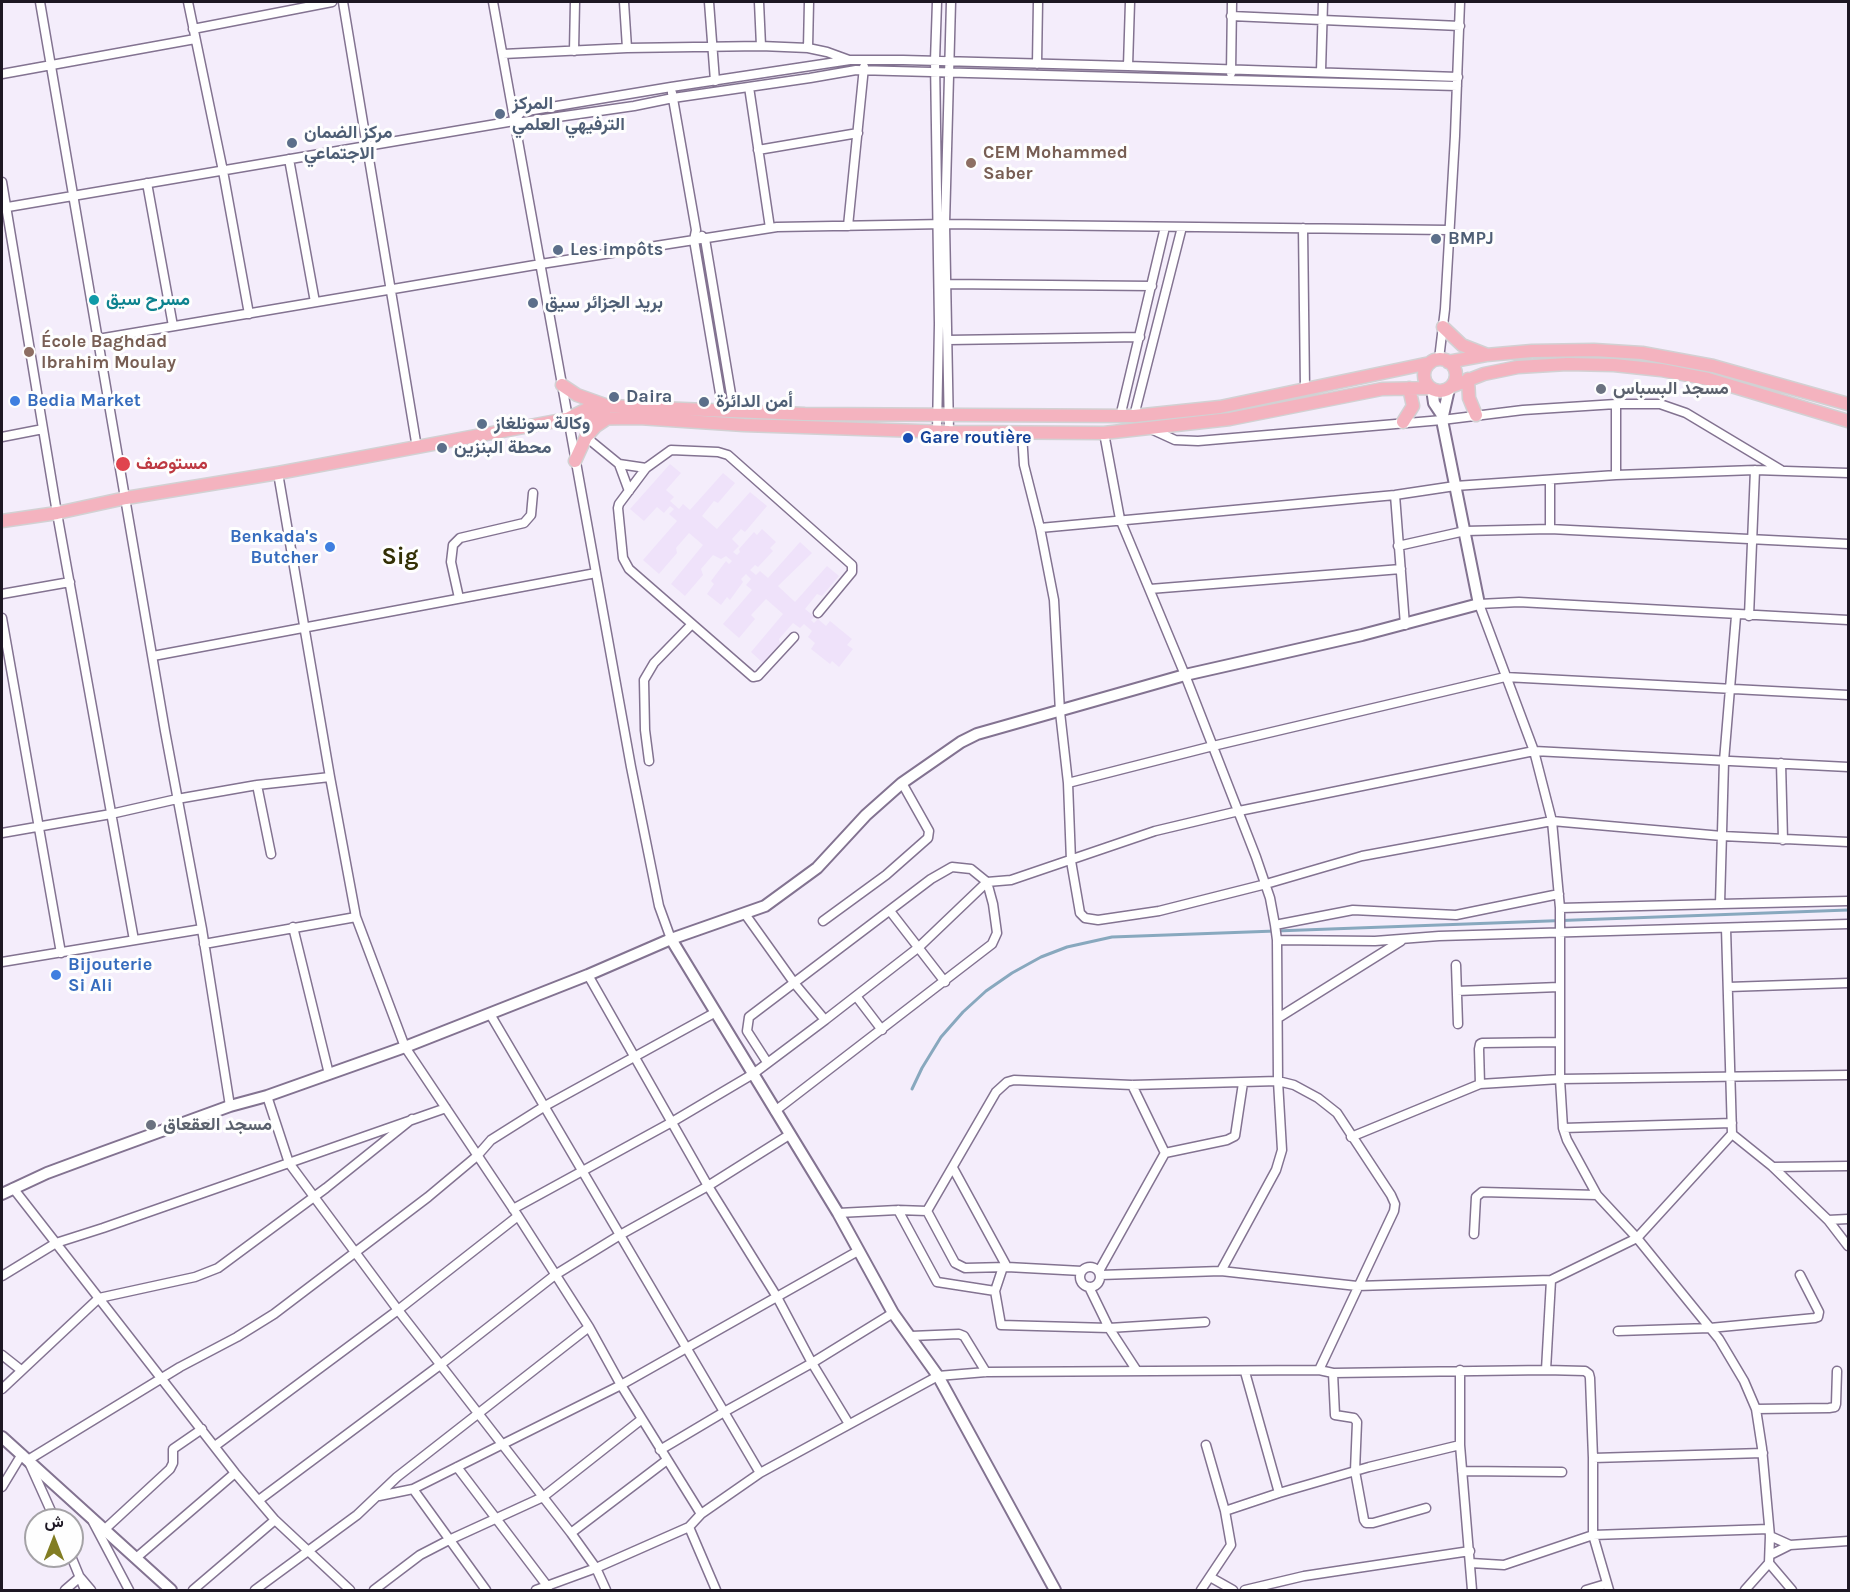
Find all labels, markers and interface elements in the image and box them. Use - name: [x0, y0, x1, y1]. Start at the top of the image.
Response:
- place label: المركز الترفيهي العلمي: [512, 93, 625, 136]
- marker: المركز الترفيهي العلمي: [493, 107, 507, 121]
- place label: مركز الضمان الاجتماعي: [304, 122, 392, 164]
- marker: مركز الضمان الاجتماعي: [285, 136, 299, 150]
- place label: CEM Mohammed Saber: [983, 142, 1128, 184]
- marker: CEM Mohammed Saber: [964, 156, 978, 170]
- place label: BMPJ: [1448, 228, 1494, 250]
- marker: BMPJ: [1429, 232, 1443, 246]
- place label: Les impôts: [570, 239, 663, 261]
- marker: Les impôts: [551, 243, 565, 257]
- place label: مسرح سيق: [106, 289, 190, 311]
- place label: بريد الجزائر سيق: [545, 292, 663, 314]
- marker: مسرح سيق: [87, 293, 101, 307]
- marker: بريد الجزائر سيق: [526, 296, 540, 310]
- place label: École Baghdad Ibrahim Moulay: [41, 331, 176, 374]
- marker: École Baghdad Ibrahim Moulay: [22, 345, 36, 359]
- place label: مسجد البسباس: [1613, 378, 1729, 400]
- marker: مسجد البسباس: [1594, 382, 1608, 396]
- place label: Daira: [626, 386, 672, 408]
- place label: Bedia Market: [27, 390, 141, 412]
- marker: Daira: [607, 390, 621, 404]
- place label: أمن الدائرة: [716, 391, 793, 413]
- marker: Bedia Market: [8, 394, 22, 408]
- marker: أمن الدائرة: [697, 395, 711, 409]
- place label: وكالة سونلغاز: [494, 413, 590, 435]
- marker: وكالة سونلغاز: [475, 417, 489, 431]
- place label: Gare routière: [920, 427, 1032, 449]
- marker: Gare routière: [901, 431, 915, 445]
- place label: محطة البنزين: [454, 437, 551, 459]
- marker: محطة البنزين: [435, 441, 449, 455]
- place label: مستوصف: [136, 453, 208, 475]
- marker: مستوصف: [114, 455, 132, 473]
- place label: Benkada's Butcher: [230, 526, 318, 568]
- marker: Benkada's Butcher: [323, 540, 337, 554]
- district label: Sig: [381, 543, 419, 571]
- place label: Bijouterie Si Ali: [68, 954, 152, 996]
- marker: Bijouterie Si Ali: [49, 968, 63, 982]
- place label: مسجد العقعاق: [163, 1114, 272, 1136]
- marker: مسجد العقعاق: [144, 1118, 158, 1132]
- north arrow: [24, 1508, 84, 1568]
- text: ش: [44, 1512, 64, 1531]

